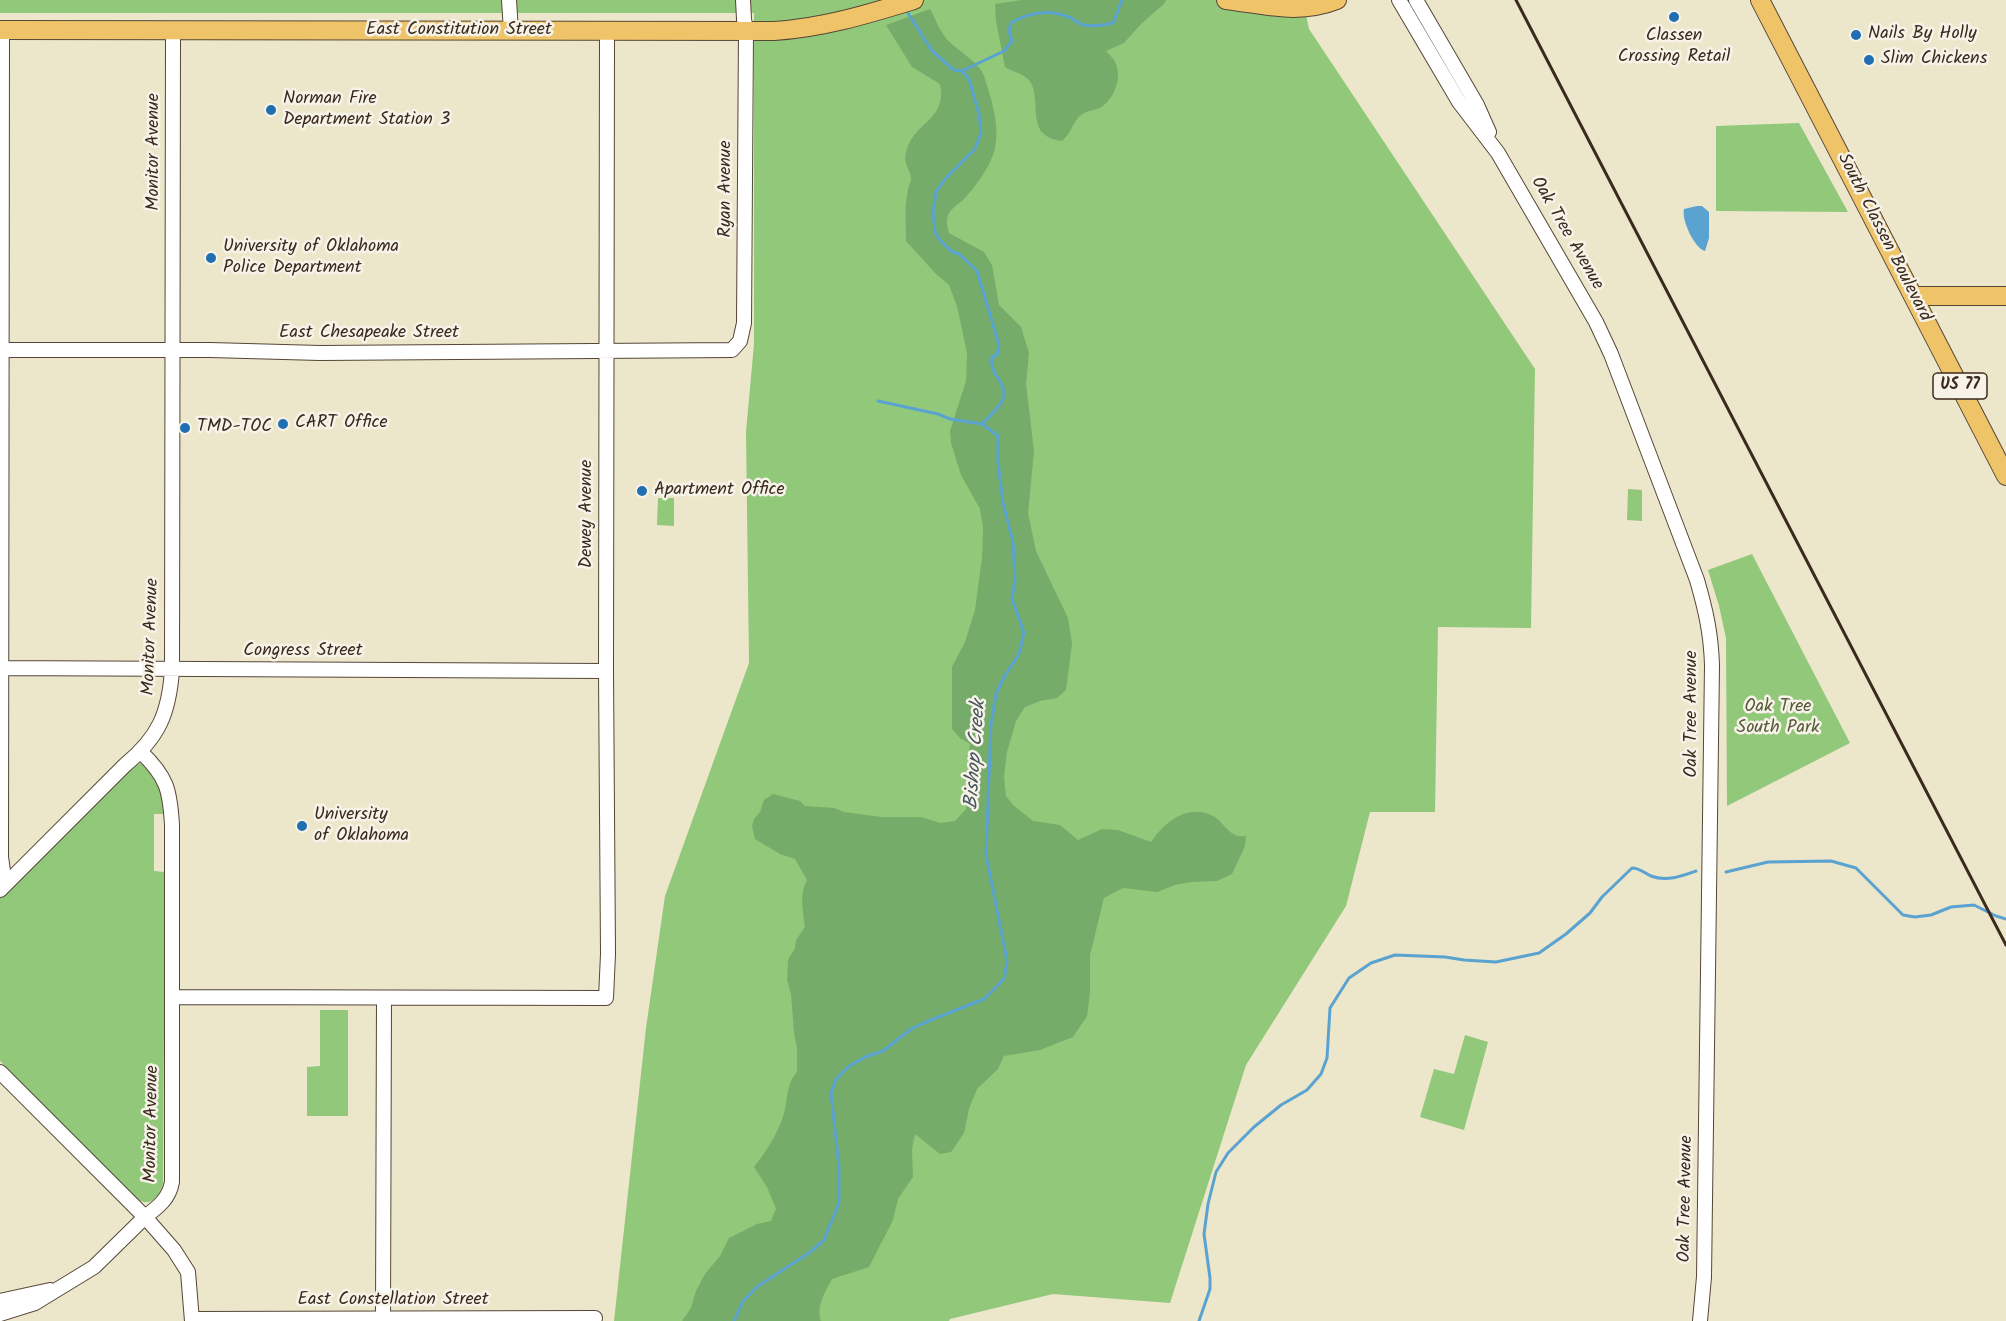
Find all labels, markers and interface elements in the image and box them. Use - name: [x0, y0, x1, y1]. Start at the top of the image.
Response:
- marker: Classen Crossing Retail: [1667, 10, 1681, 24]
- street label: East Constitution Street: [366, 20, 552, 42]
- place label: Nails By Holly: [1868, 24, 1977, 46]
- place label: Classen Crossing Retail: [1618, 26, 1730, 68]
- marker: Nails By Holly: [1849, 28, 1863, 42]
- place label: Slim Chickens: [1881, 49, 1987, 71]
- marker: Slim Chickens: [1862, 53, 1876, 67]
- place label: Norman Fire Department Station 3: [283, 89, 450, 132]
- street label: Monitor Avenue: [144, 93, 166, 211]
- marker: Norman Fire Department Station 3: [264, 103, 278, 117]
- street label: Ryan Avenue: [716, 140, 738, 238]
- street label: South Classen Boulevard: [1831, 150, 1935, 326]
- street label: Oak Tree Avenue: [1525, 174, 1607, 294]
- place label: University of Oklahoma Police Department: [223, 237, 399, 280]
- marker: University of Oklahoma Police Department: [204, 251, 218, 265]
- street label: East Chesapeake Street: [279, 323, 459, 345]
- road number: US 77: [1933, 373, 1987, 399]
- place label: CART Office: [295, 413, 388, 435]
- place label: TMD-TOC: [197, 417, 272, 439]
- marker: CART Office: [276, 417, 290, 431]
- marker: TMD-TOC: [178, 421, 192, 435]
- street label: Dewey Avenue: [577, 460, 599, 568]
- place label: Apartment Office: [654, 480, 785, 502]
- marker: Apartment Office: [635, 484, 649, 498]
- street label: Monitor Avenue: [139, 578, 165, 696]
- street label: Congress Street: [243, 641, 363, 663]
- street label: Oak Tree Avenue: [1682, 650, 1704, 778]
- park label: Oak Tree South Park: [1737, 697, 1819, 740]
- water label: Bishop Creek: [961, 700, 993, 810]
- place label: University of Oklahoma: [314, 805, 409, 848]
- marker: University of Oklahoma: [295, 819, 309, 833]
- street label: Monitor Avenue: [141, 1065, 165, 1183]
- street label: Oak Tree Avenue: [1675, 1135, 1699, 1263]
- street label: East Constellation Street: [297, 1290, 489, 1312]

